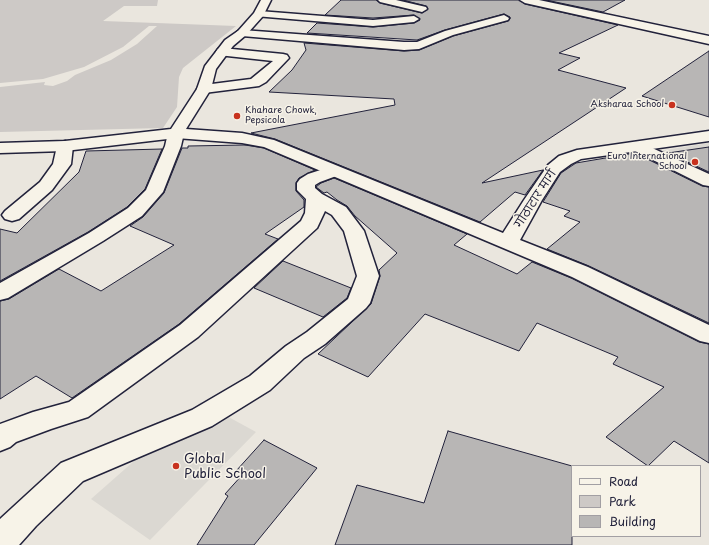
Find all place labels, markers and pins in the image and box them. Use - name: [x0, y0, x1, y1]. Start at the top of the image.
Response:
- place label: Aksharaa School: [591, 100, 664, 110]
- marker: Aksharaa School: [667, 100, 677, 110]
- place label: Khahare Chowk, Pepsicola: [245, 106, 317, 127]
- marker: Khahare Chowk, Pepsicola: [232, 111, 242, 121]
- place label: Euro International School: [607, 152, 687, 173]
- marker: Euro International School: [690, 157, 700, 167]
- place label: Global Public School: [184, 451, 266, 482]
- marker: Global Public School: [171, 461, 181, 471]

